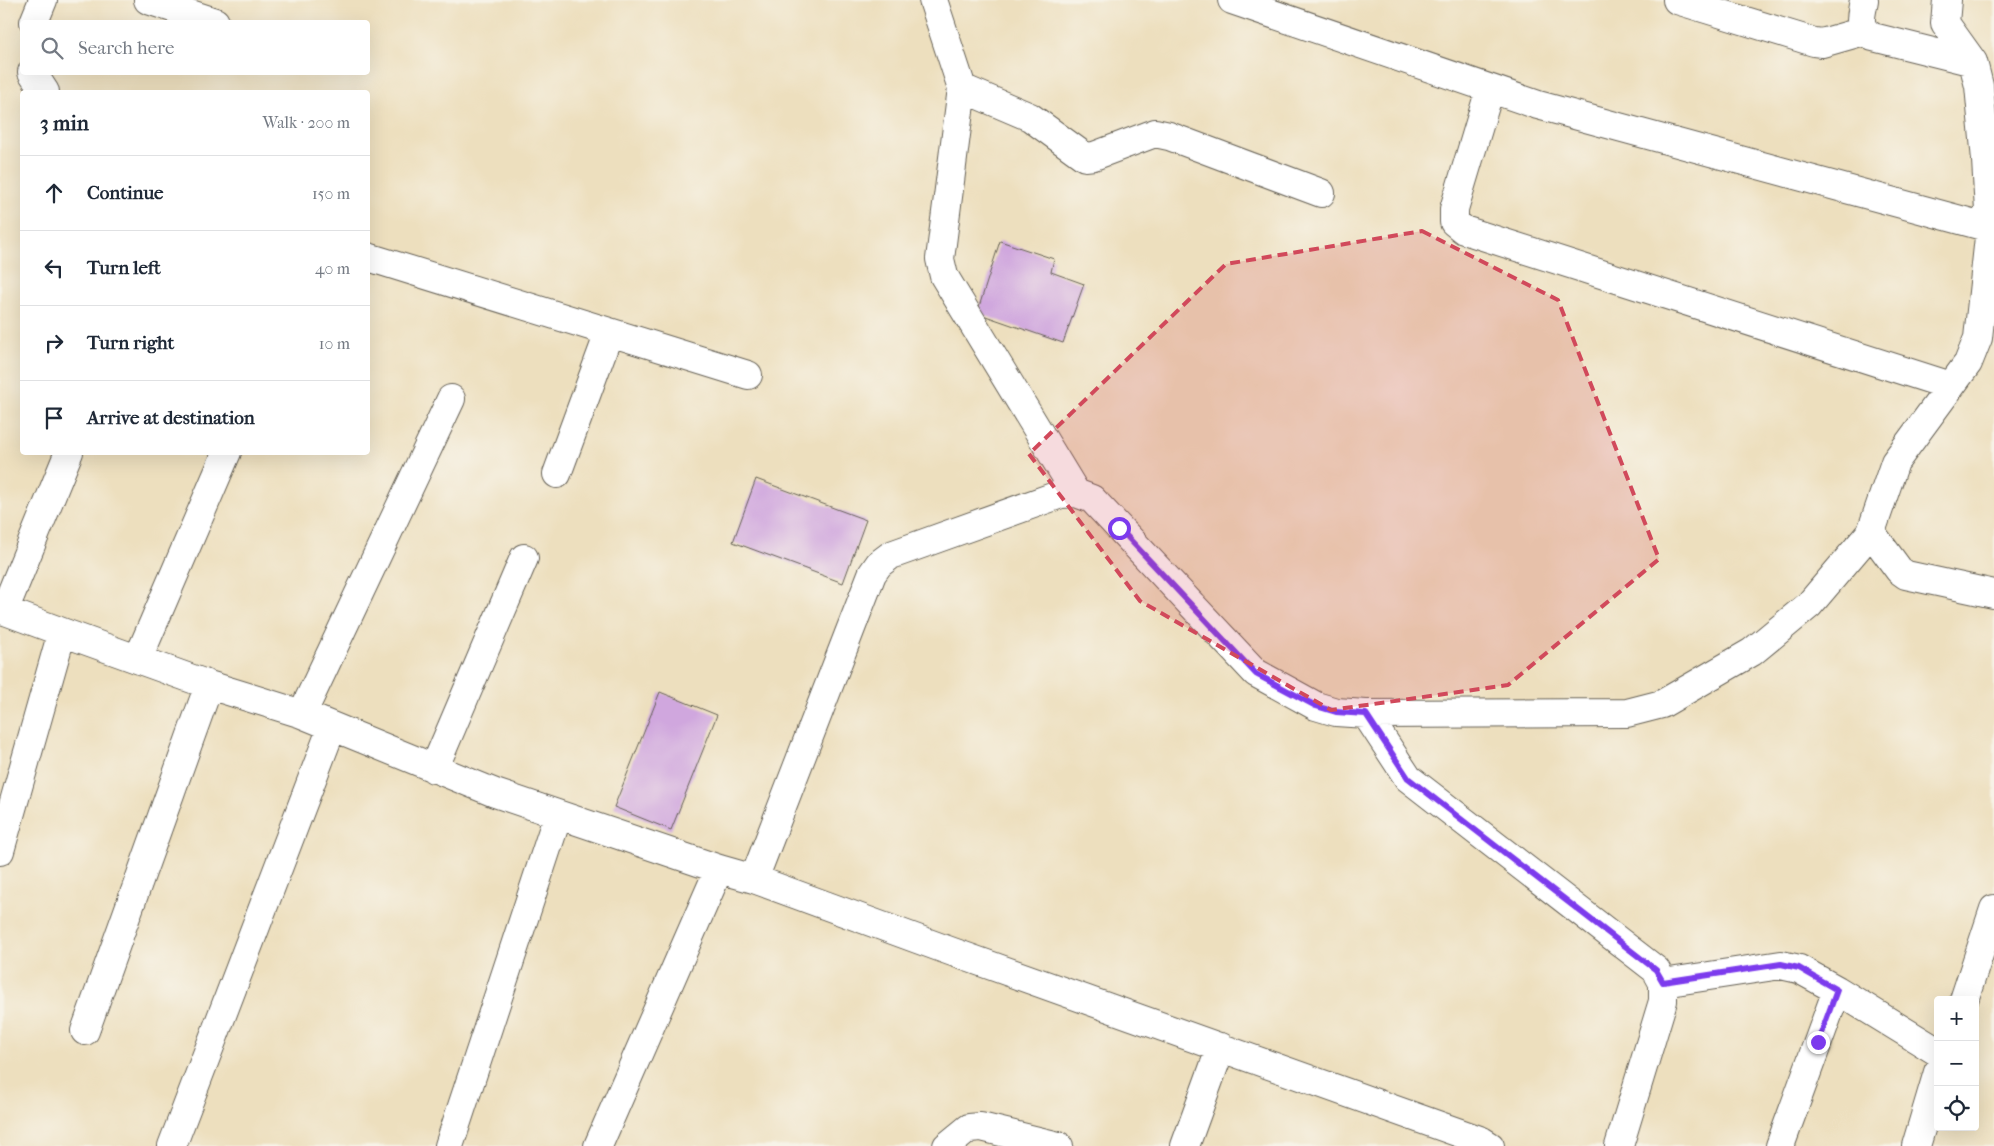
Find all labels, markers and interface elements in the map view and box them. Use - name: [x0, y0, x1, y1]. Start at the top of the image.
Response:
- search box: [20, 20, 370, 75]
- icon: search: [38, 34, 66, 62]
- text: Search here: [78, 37, 174, 59]
- text: 3 min: [40, 111, 89, 135]
- text: Walk · 200 m: [263, 113, 350, 132]
- icon: ahead: [40, 179, 68, 207]
- text: Continue: [87, 182, 163, 204]
- text: 150 m: [312, 184, 350, 203]
- icon: left: [40, 254, 68, 282]
- text: Turn left: [87, 257, 161, 279]
- text: 40 m: [315, 259, 350, 278]
- icon: right: [40, 329, 68, 357]
- text: Turn right: [87, 332, 174, 354]
- text: 10 m: [319, 334, 350, 353]
- icon: arrive: [40, 404, 68, 432]
- text: Arrive at destination: [87, 407, 255, 429]
- route start: [1108, 517, 1131, 540]
- map controls: [1934, 996, 1979, 1131]
- button: +: [1934, 996, 1979, 1041]
- route end: [1807, 1031, 1830, 1054]
- button: −: [1934, 1041, 1979, 1086]
- button: locate: [1934, 1086, 1979, 1131]

